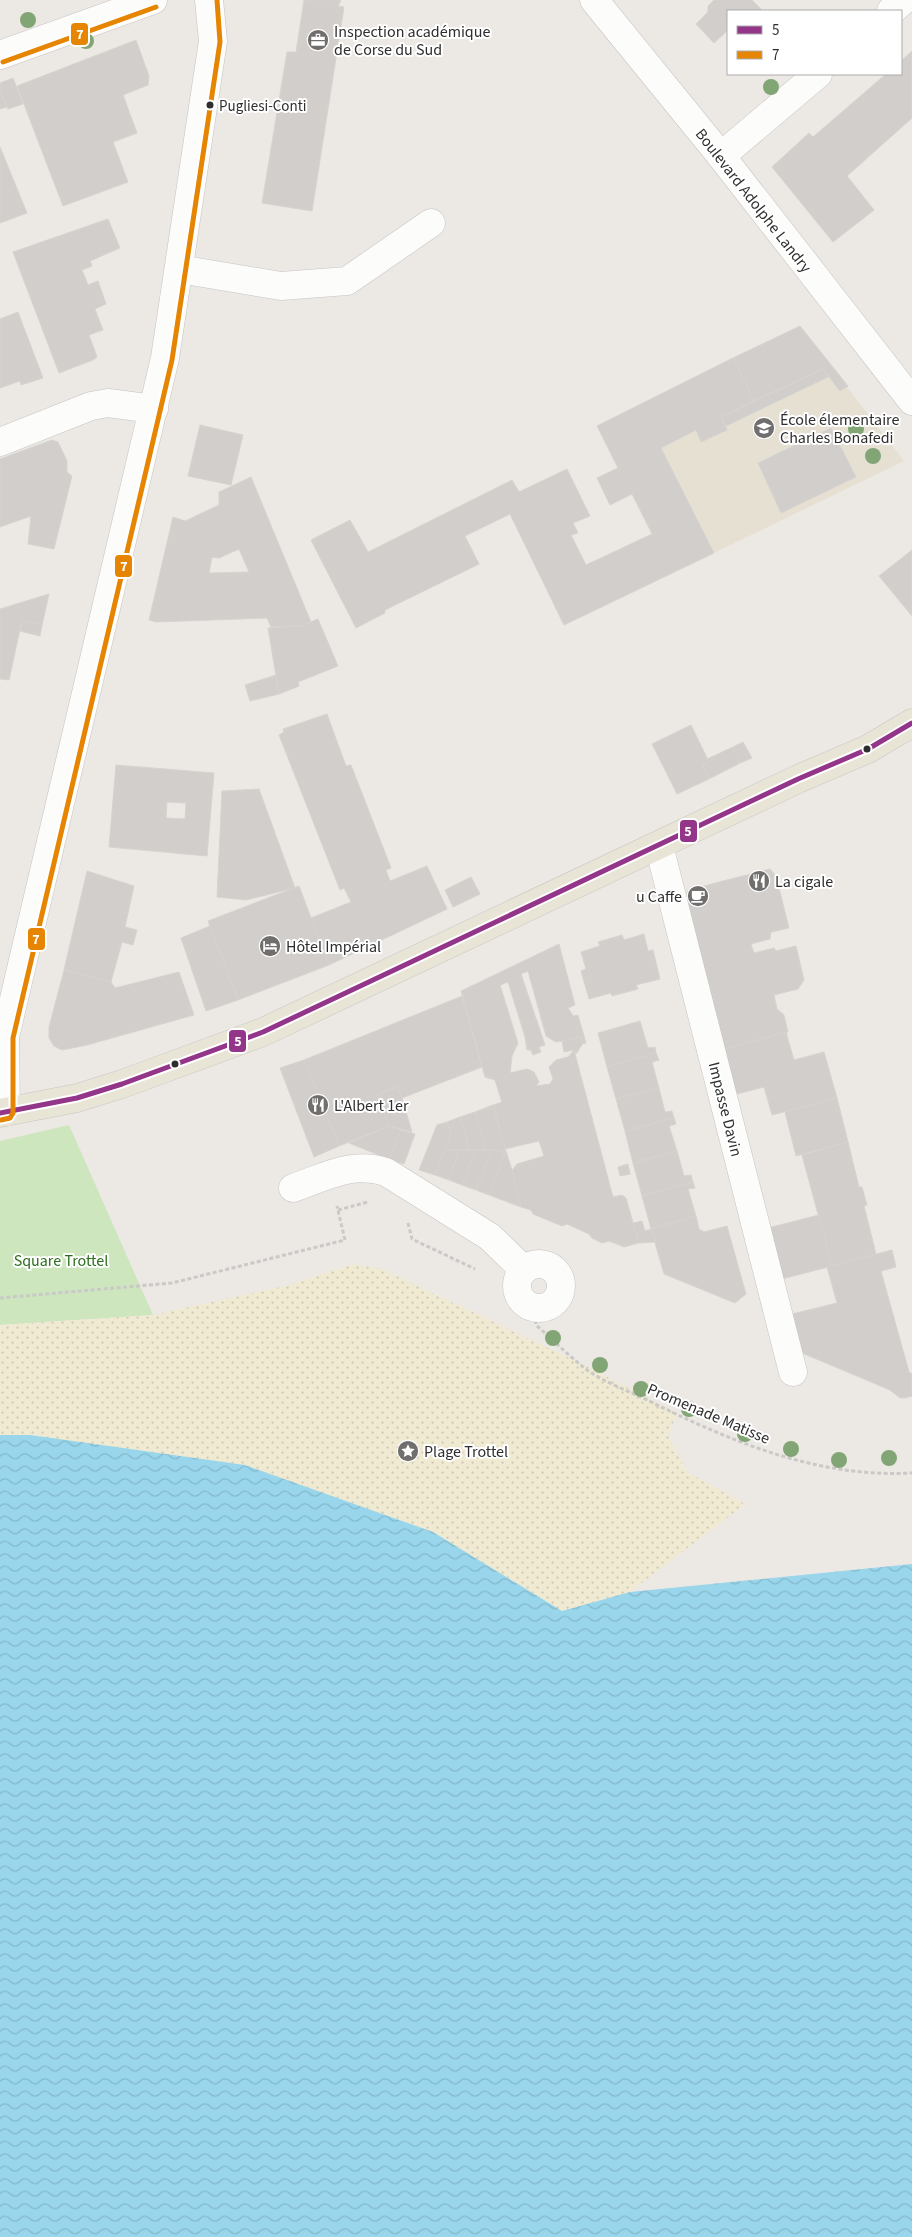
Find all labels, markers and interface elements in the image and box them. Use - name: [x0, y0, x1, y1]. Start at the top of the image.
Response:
- legend: [727, 10, 902, 75]
- text: 5: [772, 20, 779, 41]
- place label: Inspection académique de Corse du Sud: [334, 21, 490, 61]
- line badge: 7: [70, 22, 89, 46]
- text: 7: [76, 25, 84, 45]
- office icon: Inspection académique de Corse du Sud: [306, 28, 330, 52]
- text: 7: [772, 45, 779, 66]
- place label: Pugliesi-Conti: [219, 96, 306, 117]
- marker: Pugliesi-Conti: [205, 100, 215, 110]
- street label: Boulevard Adolphe Landry: [690, 124, 817, 278]
- place label: École élementaire Charles Bonafedi: [780, 409, 899, 449]
- school or university icon: École élementaire Charles Bonafedi: [752, 416, 776, 440]
- line badge: 7: [114, 554, 133, 578]
- text: 7: [120, 557, 128, 577]
- unlabelled marker: [862, 744, 872, 754]
- line badge: 5: [679, 819, 698, 843]
- text: 5: [684, 822, 692, 842]
- restaurant icon: La cigale: [747, 869, 771, 893]
- place label: La cigale: [775, 871, 833, 893]
- cafe icon: u Caffe: [686, 884, 710, 908]
- place label: u Caffe: [636, 886, 682, 908]
- line badge: 7: [27, 927, 46, 951]
- text: 7: [32, 930, 40, 950]
- hotel icon: Hôtel Impérial: [258, 934, 282, 958]
- place label: Hôtel Impérial: [286, 936, 381, 958]
- line badge: 5: [228, 1029, 247, 1053]
- text: 5: [234, 1032, 242, 1052]
- unlabelled marker: [170, 1059, 180, 1069]
- street label: Impasse Davin: [703, 1060, 747, 1159]
- restaurant icon: L'Albert 1er: [306, 1093, 330, 1117]
- place label: L'Albert 1er: [334, 1095, 409, 1117]
- park label: Square Trottel: [14, 1250, 108, 1272]
- street label: Promenade Matisse: [644, 1378, 773, 1450]
- place icon: Plage Trottel: [396, 1439, 420, 1463]
- place label: Plage Trottel: [424, 1441, 508, 1463]

